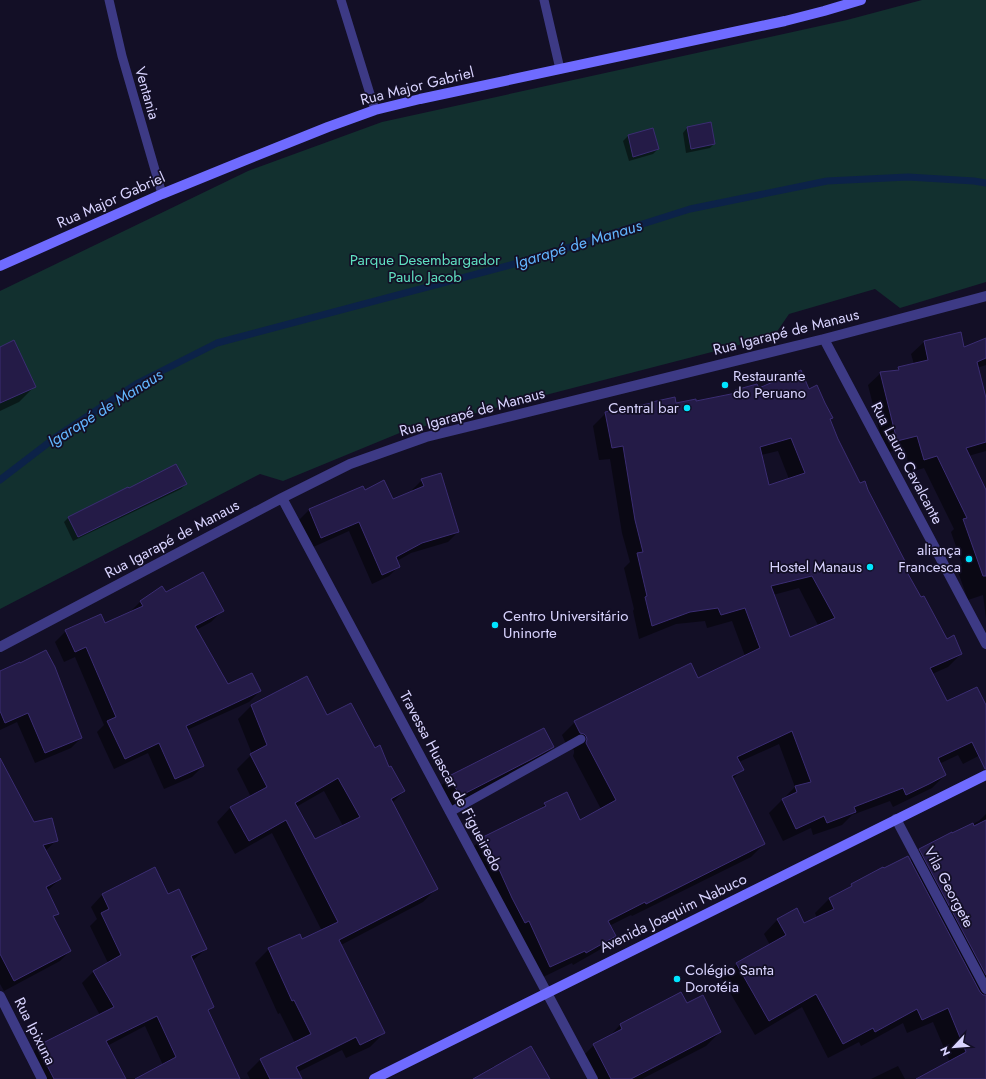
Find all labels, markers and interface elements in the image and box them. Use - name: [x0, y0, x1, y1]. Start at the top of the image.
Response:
- street label: Rua Major Gabriel: [358, 61, 476, 111]
- street label: Ventania: [129, 64, 165, 122]
- street label: Rua Major Gabriel: [53, 166, 169, 234]
- water label: Igarapé de Manaus: [512, 214, 645, 274]
- park label: Parque Desembargador Paulo Jacob: [350, 249, 501, 288]
- street label: Rua Igarapé de Manaus: [711, 303, 861, 361]
- water label: Igarapé de Manaus: [43, 363, 168, 453]
- place label: Restaurante do Peruano: [733, 365, 806, 404]
- marker: Restaurante do Peruano: [720, 380, 730, 390]
- street label: Rua Igarapé de Manaus: [397, 382, 547, 442]
- place label: Central bar: [608, 397, 680, 419]
- street label: Rua Lauro Cavalcante: [865, 398, 949, 528]
- marker: Central bar: [682, 403, 692, 413]
- street label: Rua Igarapé de Manaus: [101, 494, 243, 584]
- place label: aliança Francesca: [898, 539, 961, 578]
- marker: aliança Francesca: [964, 554, 974, 564]
- place label: Hostel Manaus: [769, 556, 862, 578]
- marker: Hostel Manaus: [865, 562, 875, 572]
- place label: Centro Universitário Uninorte: [503, 605, 629, 644]
- marker: Centro Universitário Uninorte: [490, 620, 500, 630]
- street label: Travessa Huascar de Figueiredo: [394, 687, 508, 875]
- street label: Vila Georgete: [918, 843, 980, 932]
- street label: Avenida Joaquim Nabuco: [596, 868, 750, 958]
- place label: Colégio Santa Dorotéia: [685, 959, 774, 998]
- marker: Colégio Santa Dorotéia: [672, 974, 682, 984]
- street label: Rua Ipixuna: [9, 993, 61, 1069]
- north arrow: [934, 1027, 974, 1067]
- text: N: [936, 1044, 954, 1059]

